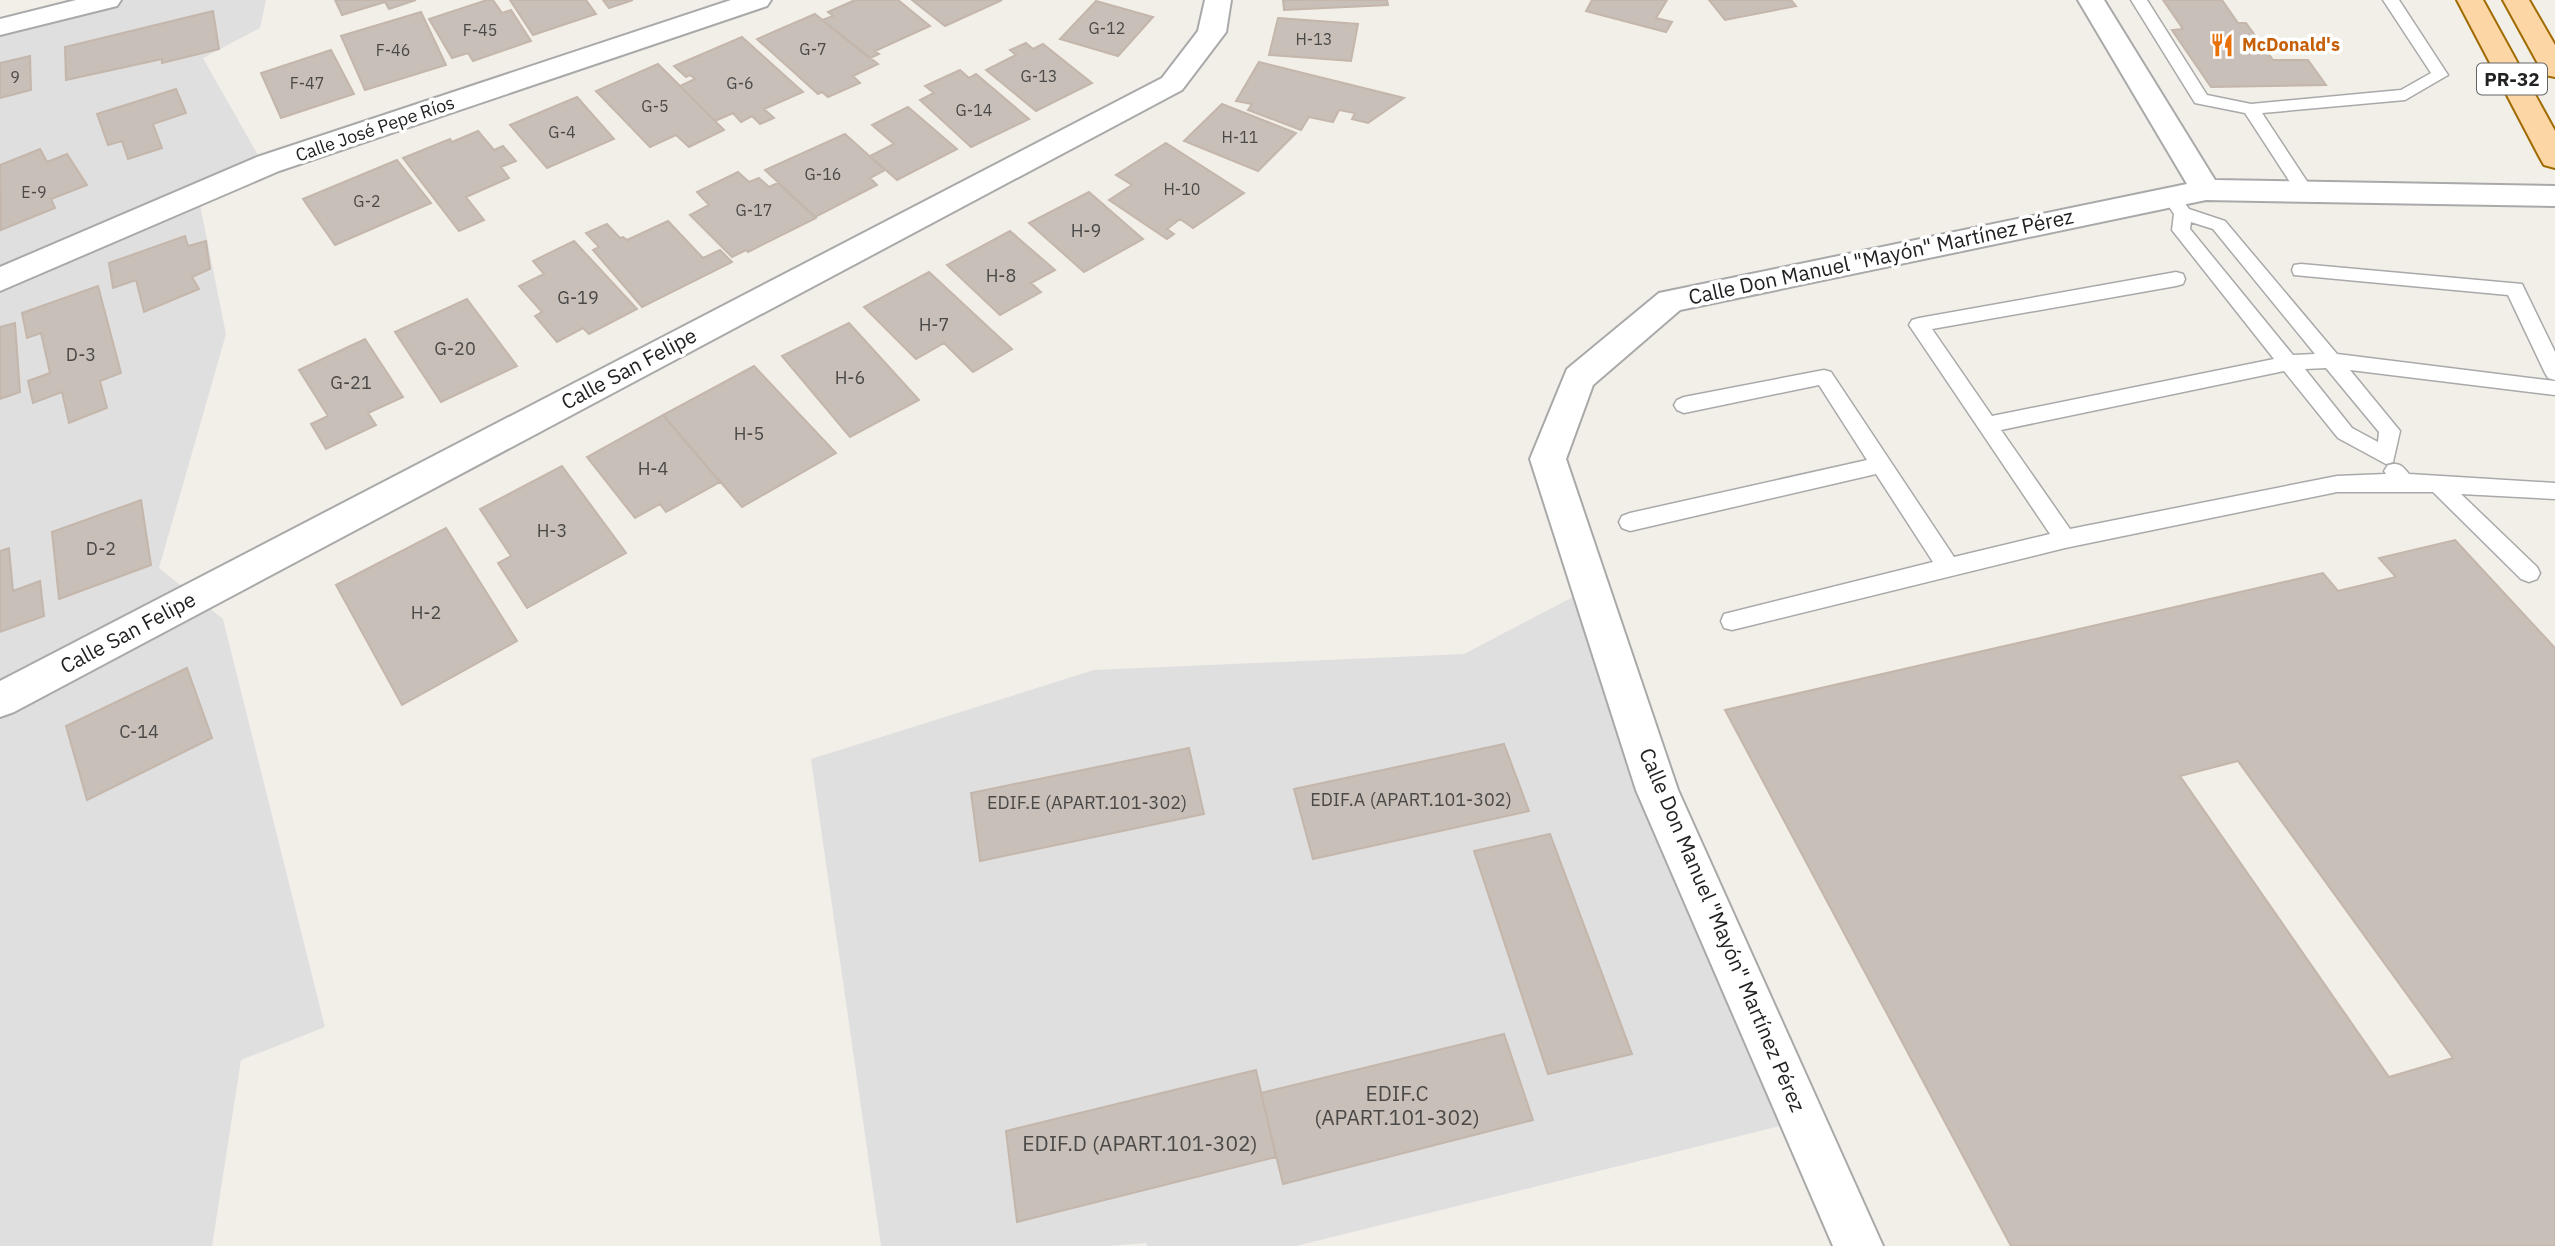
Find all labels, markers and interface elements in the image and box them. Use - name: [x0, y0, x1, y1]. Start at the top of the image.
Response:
- house number: G-12: [1089, 18, 1125, 38]
- house number: F-45: [463, 20, 497, 40]
- house number: H-13: [1296, 29, 1332, 49]
- restaurant icon: McDonald's: [2208, 31, 2236, 59]
- place label: McDonald's: [2242, 33, 2340, 56]
- house number: G-7: [799, 39, 827, 59]
- house number: F-46: [376, 40, 410, 60]
- road number: PR-32: [2477, 64, 2547, 94]
- house number: G-13: [1021, 66, 1057, 86]
- house number: 9: [10, 67, 20, 87]
- house number: F-47: [290, 73, 324, 93]
- house number: G-6: [726, 73, 754, 93]
- street label: Calle José Pepe Ríos: [292, 91, 457, 167]
- house number: G-5: [641, 96, 669, 116]
- house number: G-14: [956, 100, 992, 120]
- house number: G-4: [548, 122, 576, 142]
- house number: H-11: [1222, 127, 1258, 147]
- house number: G-16: [805, 164, 841, 184]
- house number: H-10: [1164, 179, 1200, 199]
- house number: E-9: [21, 182, 47, 202]
- house number: G-2: [353, 191, 381, 211]
- house number: G-17: [736, 200, 772, 220]
- street label: Calle Don Manuel "Mayón" Martínez Pérez: [1686, 201, 2076, 311]
- house number: H-9: [1071, 219, 1101, 242]
- house number: H-8: [986, 264, 1016, 287]
- house number: G-19: [557, 286, 599, 309]
- house number: H-7: [919, 313, 949, 336]
- street label: Calle San Felipe: [556, 321, 701, 416]
- house number: G-20: [434, 337, 476, 360]
- house number: D-3: [66, 343, 96, 366]
- house number: H-6: [835, 366, 865, 389]
- house number: G-21: [330, 371, 372, 394]
- house number: H-5: [734, 422, 764, 445]
- house number: H-4: [638, 457, 669, 480]
- house number: H-3: [537, 519, 567, 542]
- house number: D-2: [86, 537, 116, 560]
- street label: Calle San Felipe: [55, 585, 200, 680]
- house number: H-2: [411, 601, 441, 624]
- house number: C-14: [119, 720, 159, 743]
- street label: Calle Don Manuel "Mayón" Martínez Pérez: [1633, 743, 1813, 1116]
- house number: EDIF.A (APART.101-302): [1310, 788, 1512, 811]
- house number: EDIF.E (APART.101-302): [987, 791, 1187, 814]
- house number: EDIF.C (APART.101-302): [1314, 1079, 1480, 1131]
- house number: EDIF.D (APART.101-302): [1022, 1129, 1258, 1157]

